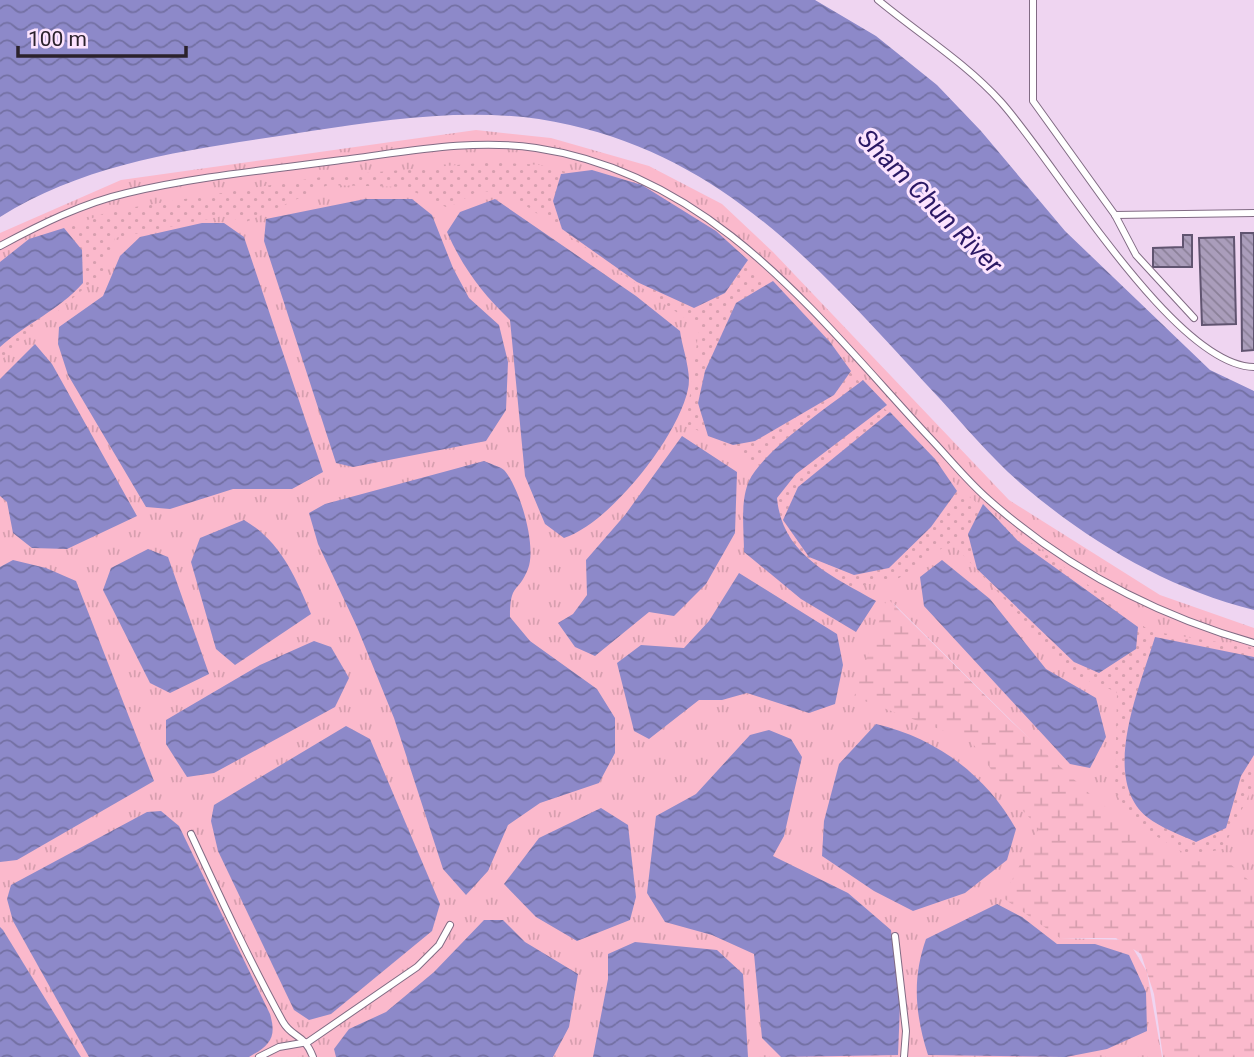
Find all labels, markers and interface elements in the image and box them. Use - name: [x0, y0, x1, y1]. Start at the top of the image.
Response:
- scale bar: [18, 14, 186, 58]
- text: 100 m: [28, 27, 87, 51]
- water label: Sham Chun River: [852, 123, 1009, 280]

